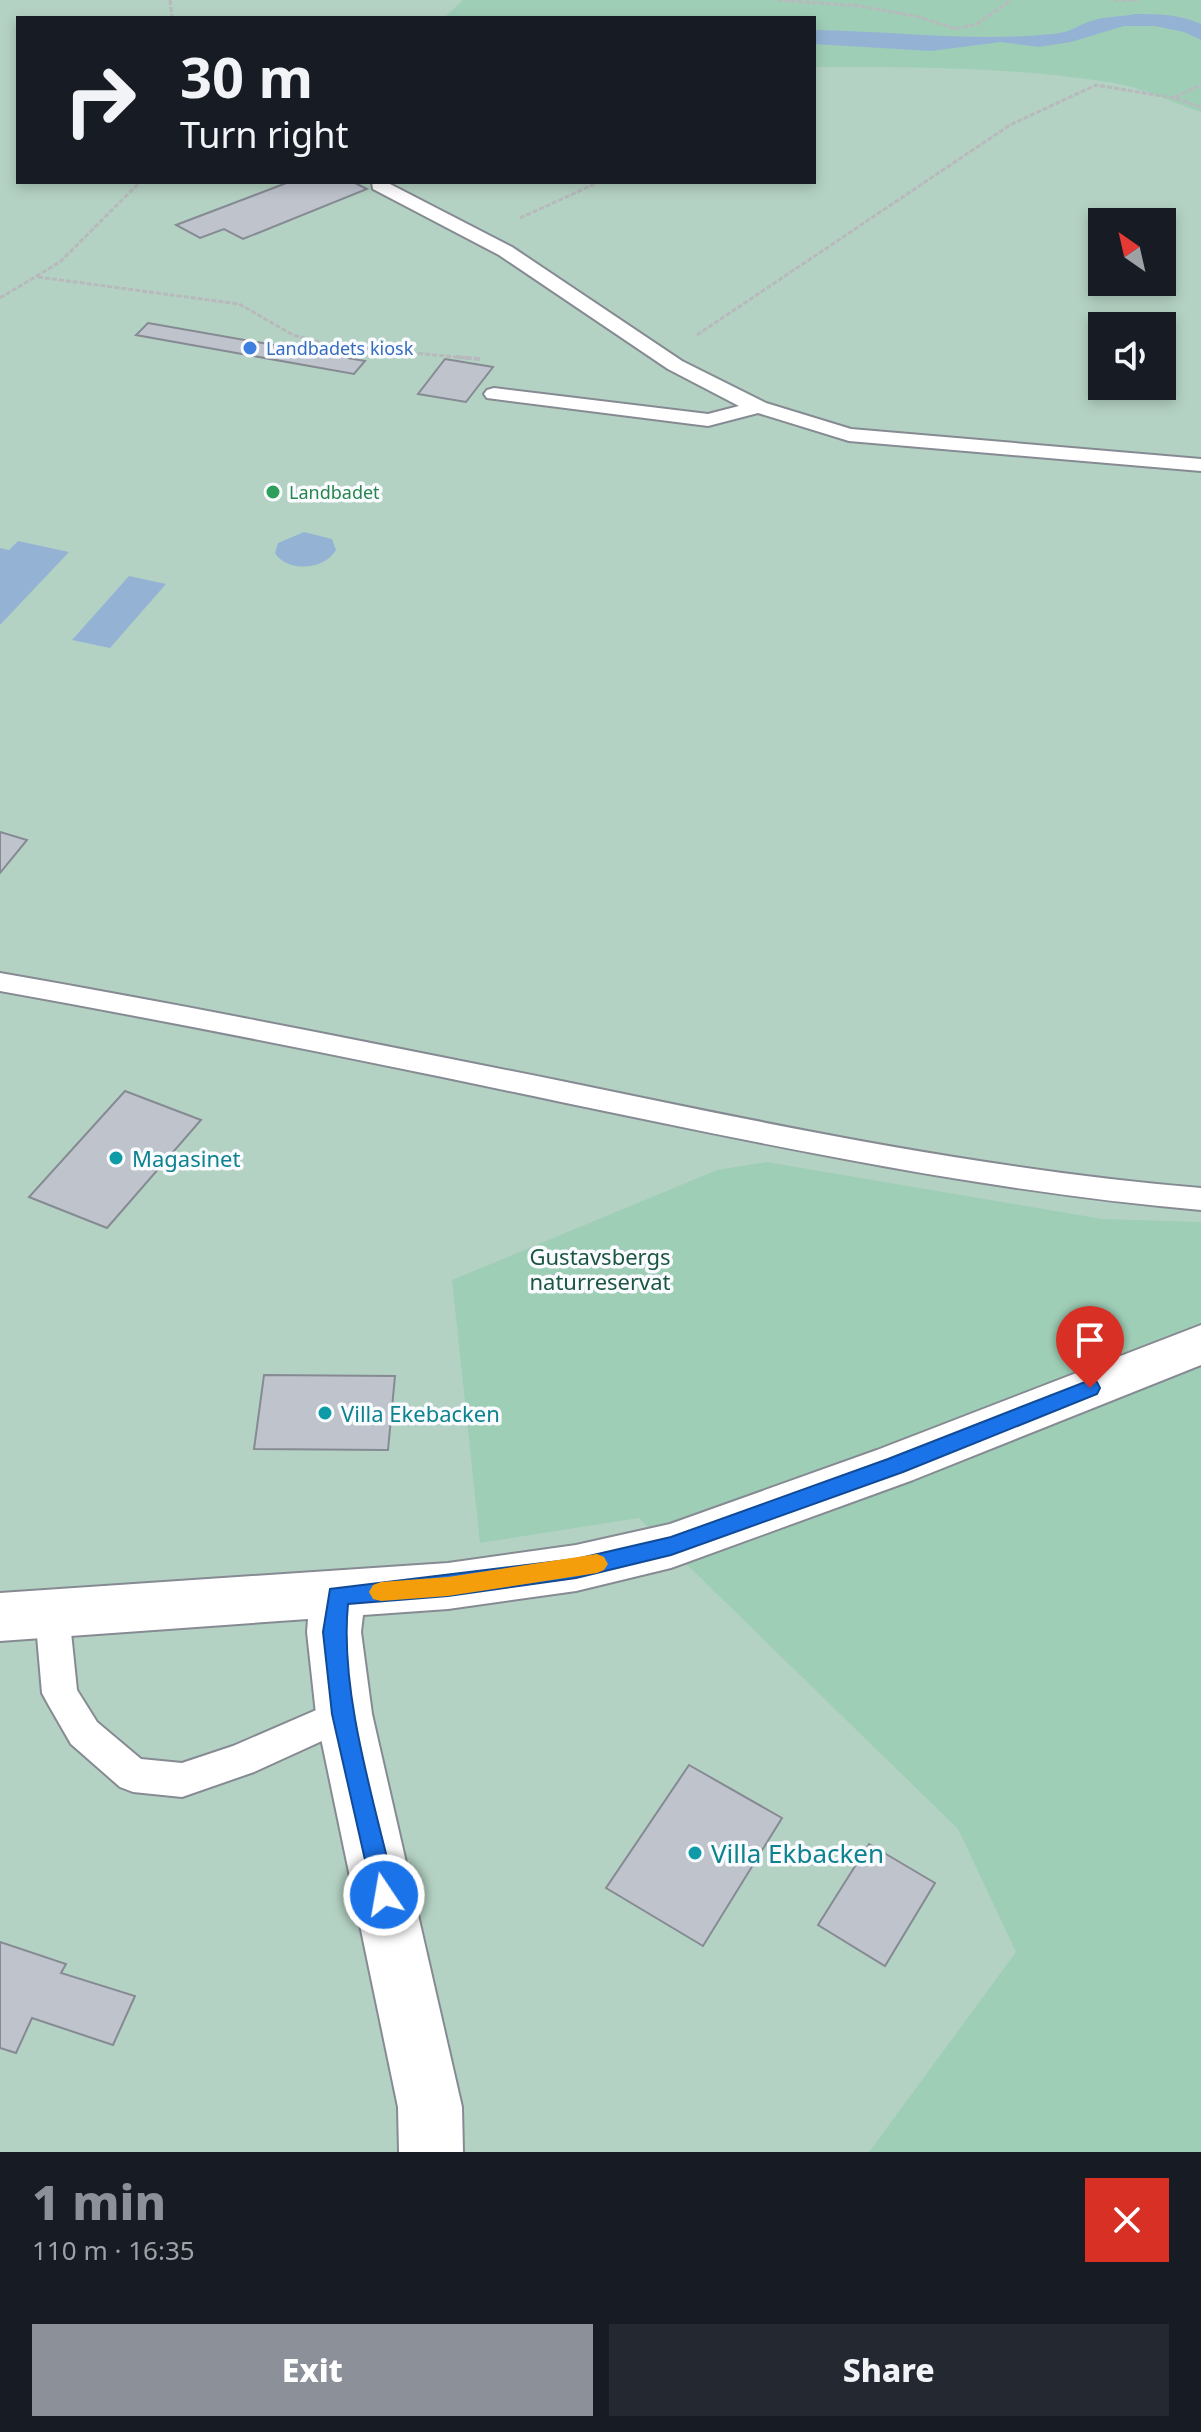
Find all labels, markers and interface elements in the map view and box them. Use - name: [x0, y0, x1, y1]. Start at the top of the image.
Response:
- text: 30 m: [180, 38, 313, 114]
- icon: right: [48, 48, 152, 152]
- text: Turn right: [180, 110, 348, 159]
- north arrow: [1088, 208, 1176, 296]
- map controls: [1088, 208, 1176, 400]
- button: sound: [1088, 312, 1176, 400]
- place label: Landbadets kiosk: [266, 336, 414, 360]
- marker: Landbadets kiosk: [241, 339, 259, 357]
- place label: Landbadet: [289, 480, 380, 504]
- marker: Landbadet: [264, 483, 282, 501]
- place label: Magasinet: [132, 1143, 240, 1173]
- marker: Magasinet: [107, 1149, 125, 1167]
- park label: Gustavsbergs naturreservat: [529, 1241, 671, 1296]
- pin: [1056, 1306, 1124, 1388]
- icon: arrive: [1068, 1318, 1112, 1362]
- place label: Villa Ekebacken: [341, 1398, 500, 1428]
- marker: Villa Ekebacken: [316, 1404, 334, 1422]
- place label: Villa Ekbacken: [711, 1835, 884, 1871]
- marker: Villa Ekbacken: [686, 1844, 704, 1862]
- position arrow: [342, 1853, 426, 1937]
- text: 1 min: [32, 2169, 166, 2234]
- button: close: [1085, 2178, 1169, 2262]
- text: 110 m · 16:35: [32, 2232, 195, 2268]
- button: Exit: [32, 2324, 593, 2416]
- button: Share: [609, 2324, 1169, 2416]

